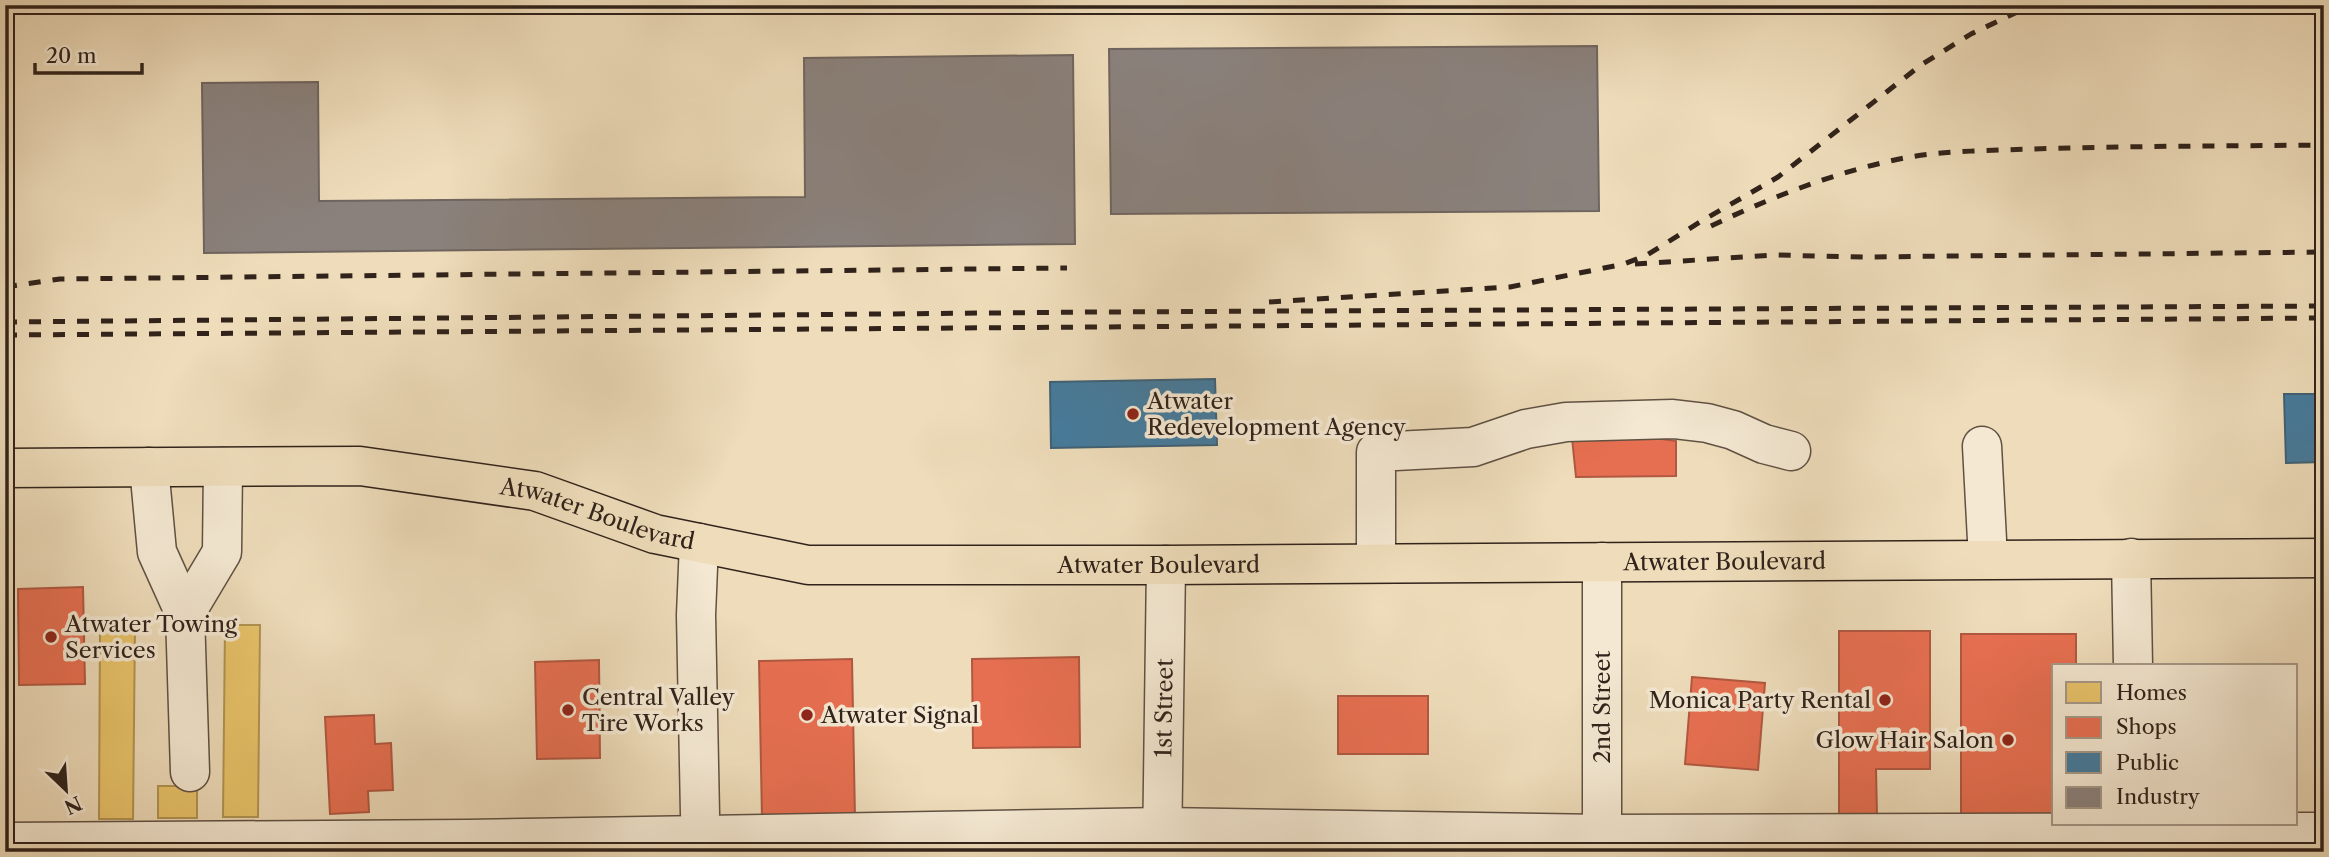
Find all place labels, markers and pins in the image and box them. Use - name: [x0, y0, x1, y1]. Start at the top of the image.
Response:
- place label: Atwater Redevelopment Agency: [1146, 387, 1406, 441]
- marker: Atwater Redevelopment Agency: [1125, 406, 1141, 422]
- place label: Atwater Towing Services: [64, 610, 238, 664]
- marker: Atwater Towing Services: [43, 629, 59, 645]
- place label: Central Valley Tire Works: [582, 683, 735, 737]
- place label: Monica Party Rental: [1649, 686, 1871, 714]
- marker: Monica Party Rental: [1877, 692, 1893, 708]
- place label: Atwater Signal: [820, 701, 979, 729]
- marker: Central Valley Tire Works: [560, 702, 576, 718]
- marker: Atwater Signal: [799, 707, 815, 723]
- place label: Glow Hair Salon: [1816, 726, 1994, 754]
- marker: Glow Hair Salon: [2000, 732, 2016, 748]

